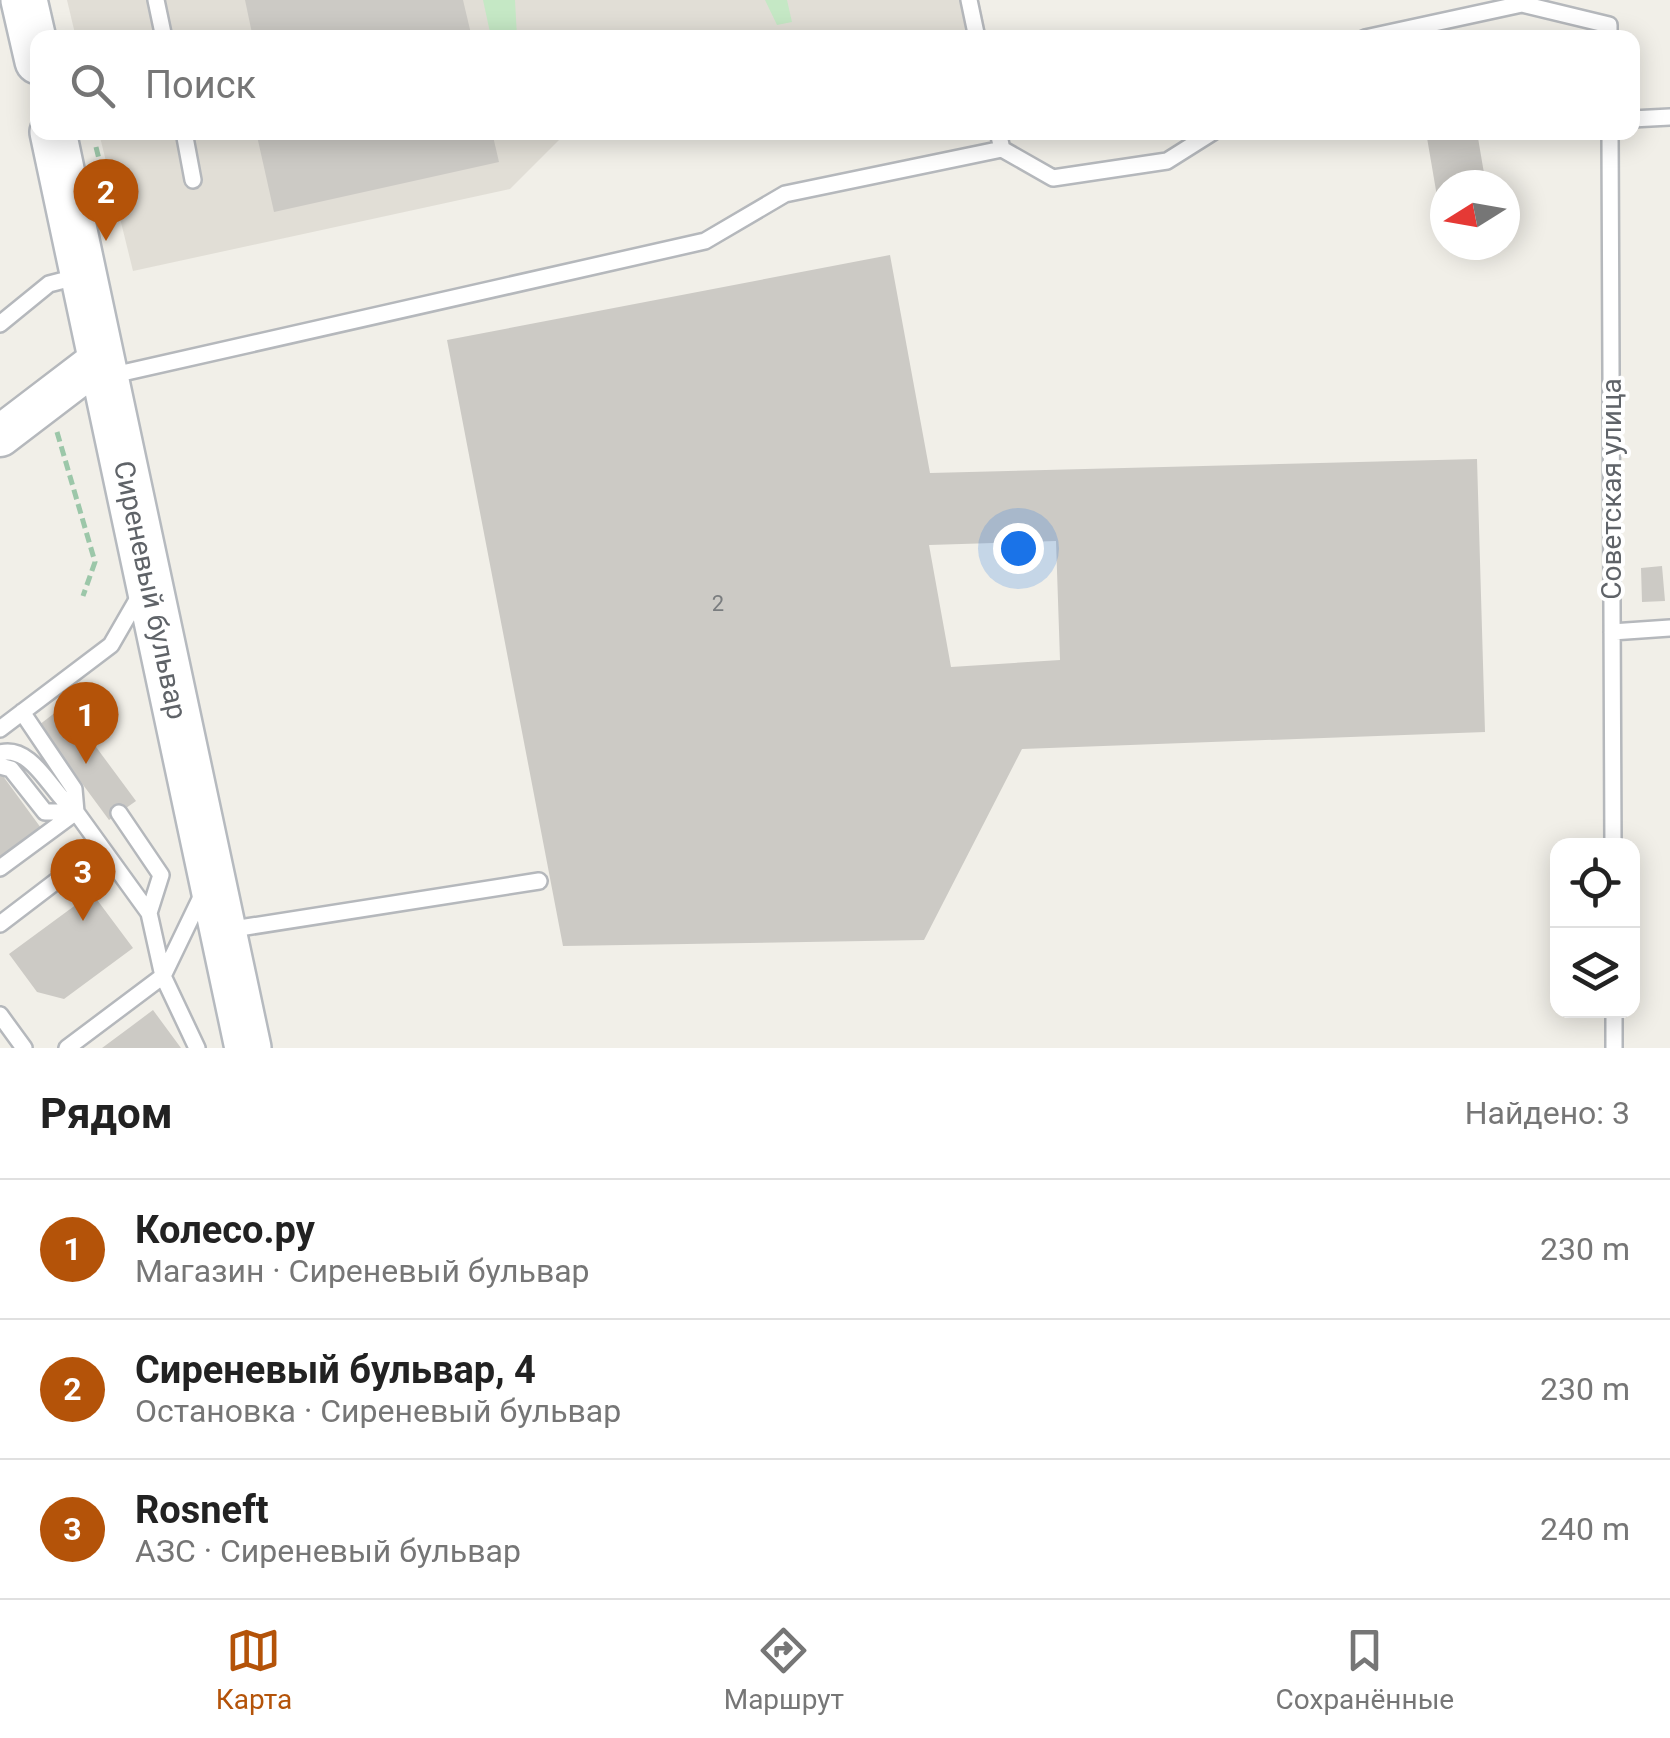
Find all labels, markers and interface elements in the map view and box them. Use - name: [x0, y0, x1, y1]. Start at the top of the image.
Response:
- search box: [30, 30, 1640, 140]
- icon: search: [65, 58, 120, 113]
- text: Поиск: [145, 63, 256, 107]
- pin: 2: [74, 158, 138, 241]
- north arrow: [1430, 170, 1520, 260]
- street label: Советская улица: [1595, 378, 1628, 600]
- street label: Сиреневый бульвар: [107, 458, 194, 722]
- your location: [993, 523, 1044, 574]
- house number: 2: [712, 591, 724, 616]
- pin: 1: [54, 682, 118, 764]
- pin: 3: [51, 838, 116, 921]
- map controls: [1550, 838, 1640, 1018]
- button: locate: [1550, 838, 1640, 928]
- button: layers: [1550, 928, 1640, 1018]
- text: Рядом: [40, 1089, 173, 1138]
- text: Найдено: 3: [1465, 1094, 1630, 1132]
- text: Колесо.ру: [135, 1208, 315, 1252]
- text: 1: [63, 1230, 82, 1268]
- text: 230 m: [1540, 1230, 1630, 1268]
- text: Магазин · Сиреневый бульвар: [135, 1252, 590, 1290]
- text: Сиреневый бульвар, 4: [135, 1348, 536, 1392]
- text: 2: [63, 1370, 82, 1408]
- text: 230 m: [1540, 1370, 1630, 1408]
- text: Остановка · Сиреневый бульвар: [135, 1392, 621, 1430]
- text: Rosneft: [135, 1488, 269, 1532]
- text: 3: [63, 1510, 82, 1548]
- text: 240 m: [1540, 1510, 1630, 1548]
- text: АЗС · Сиреневый бульвар: [135, 1532, 521, 1570]
- tab: Карта: [216, 1623, 292, 1716]
- tab: Маршрут: [724, 1623, 844, 1716]
- tab: Сохранённые: [1276, 1623, 1454, 1716]

